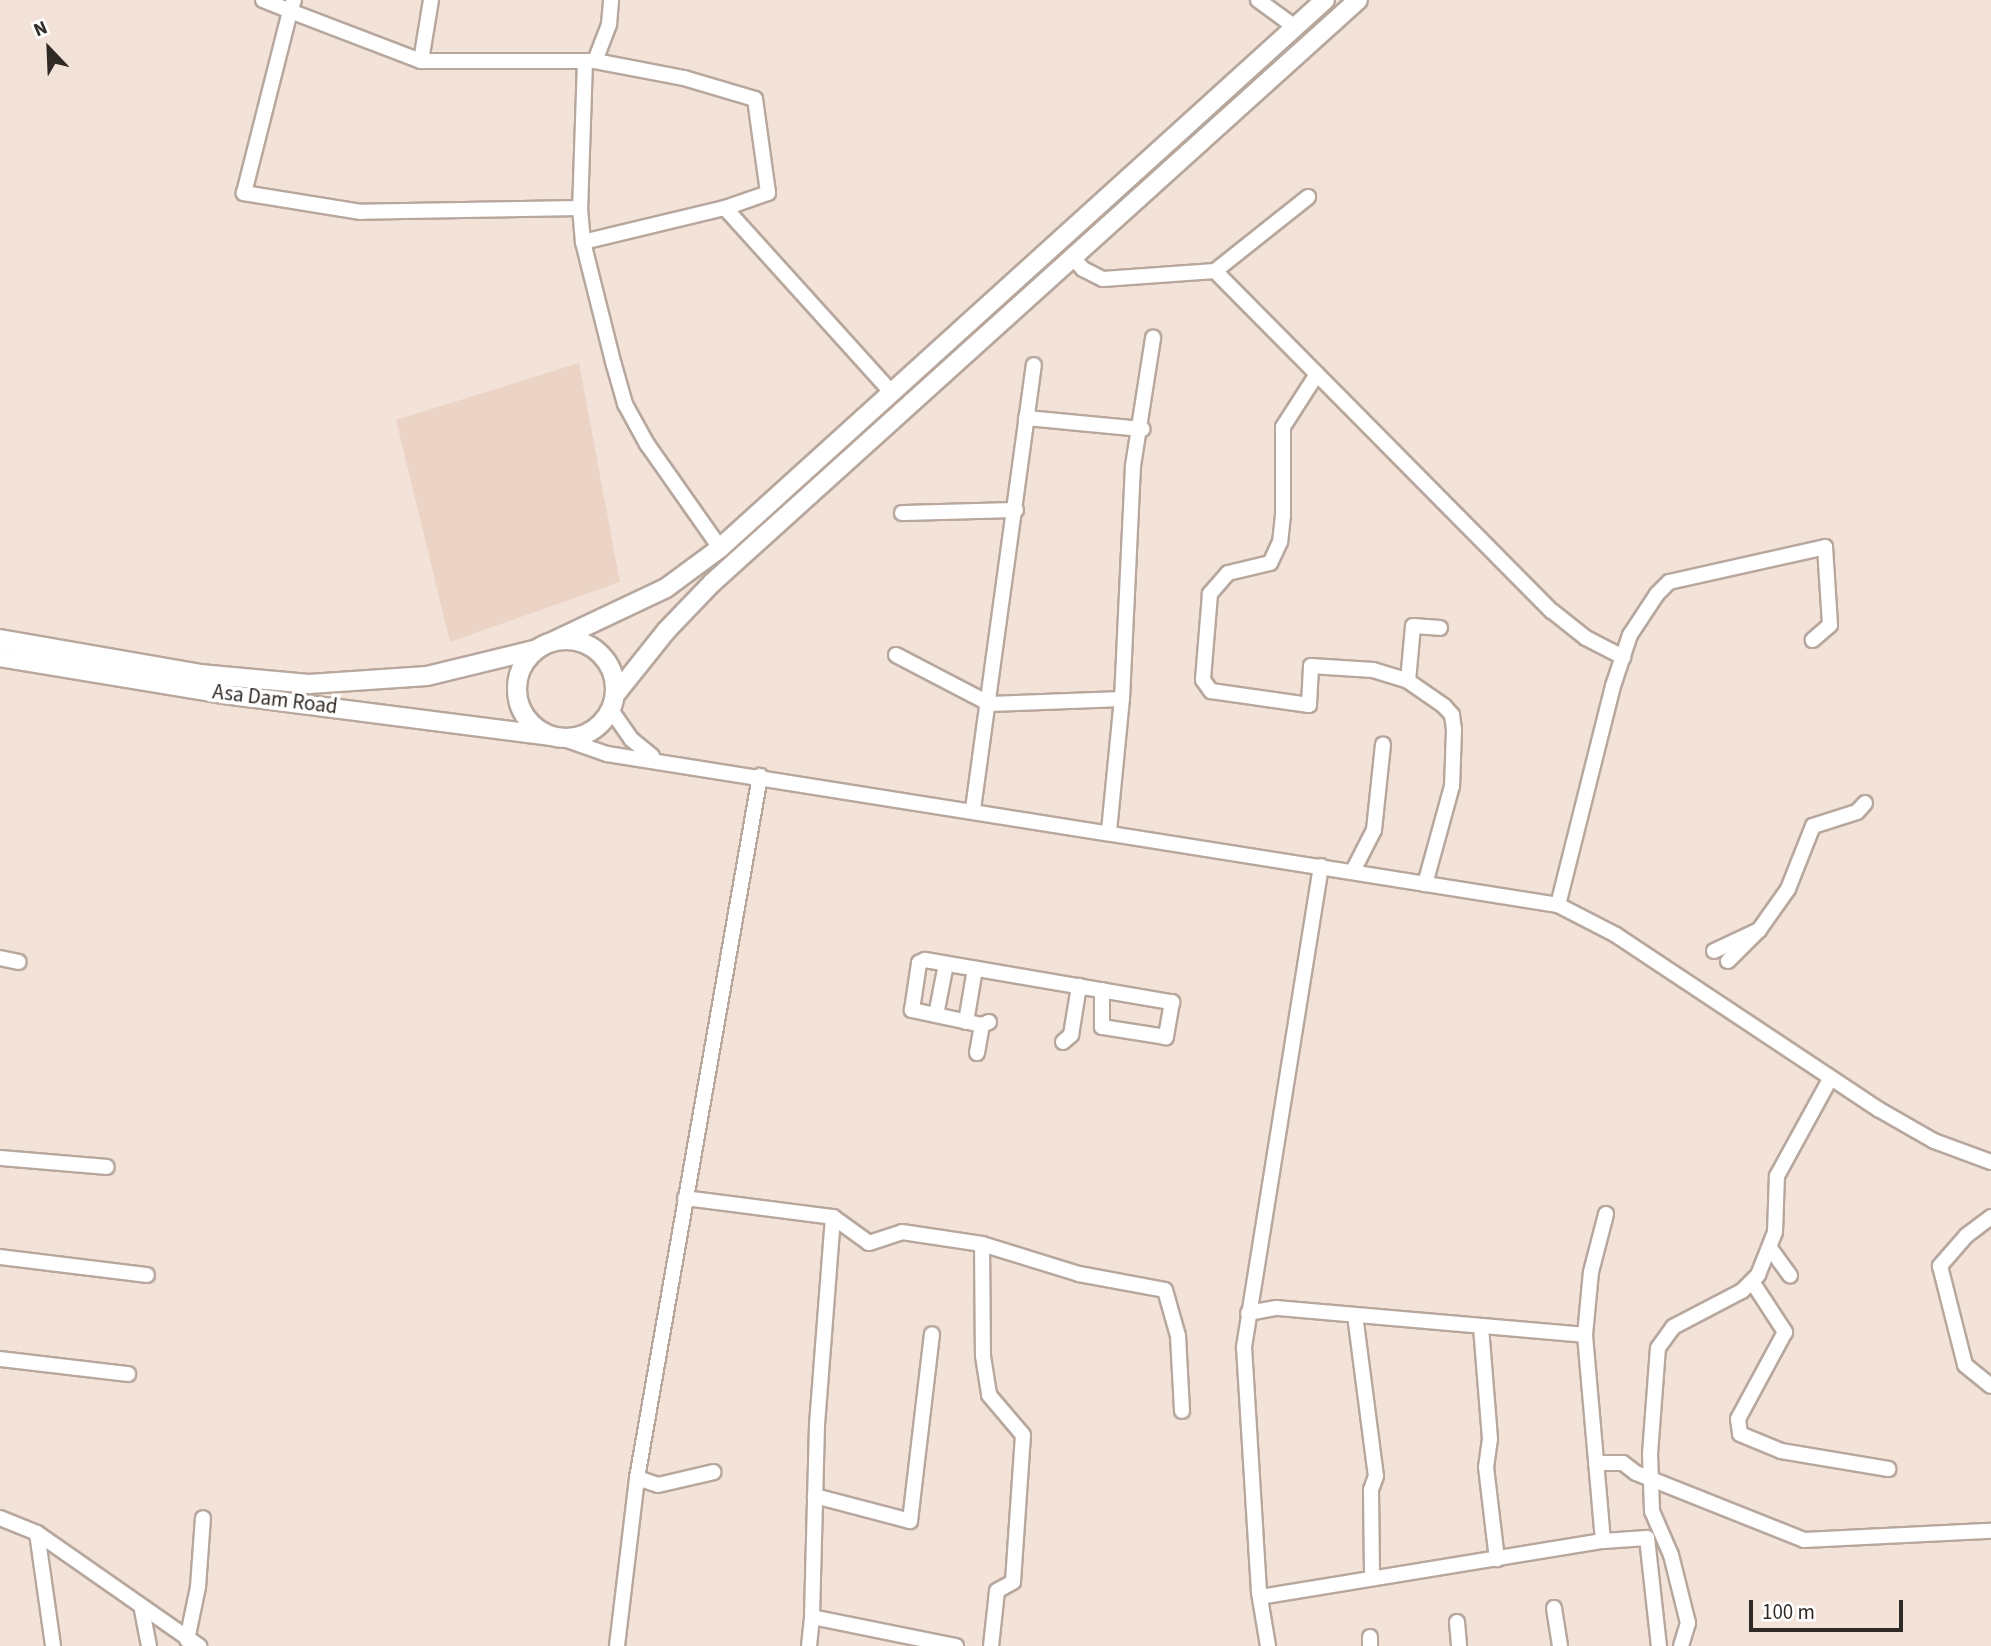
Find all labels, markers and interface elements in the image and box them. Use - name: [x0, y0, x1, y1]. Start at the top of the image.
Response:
- north arrow: [14, 14, 84, 84]
- text: N: [29, 14, 52, 44]
- street label: Asa Dam Road: [211, 679, 339, 719]
- scale bar: [1753, 1586, 1907, 1630]
- text: 100 m: [1762, 1597, 1815, 1627]

